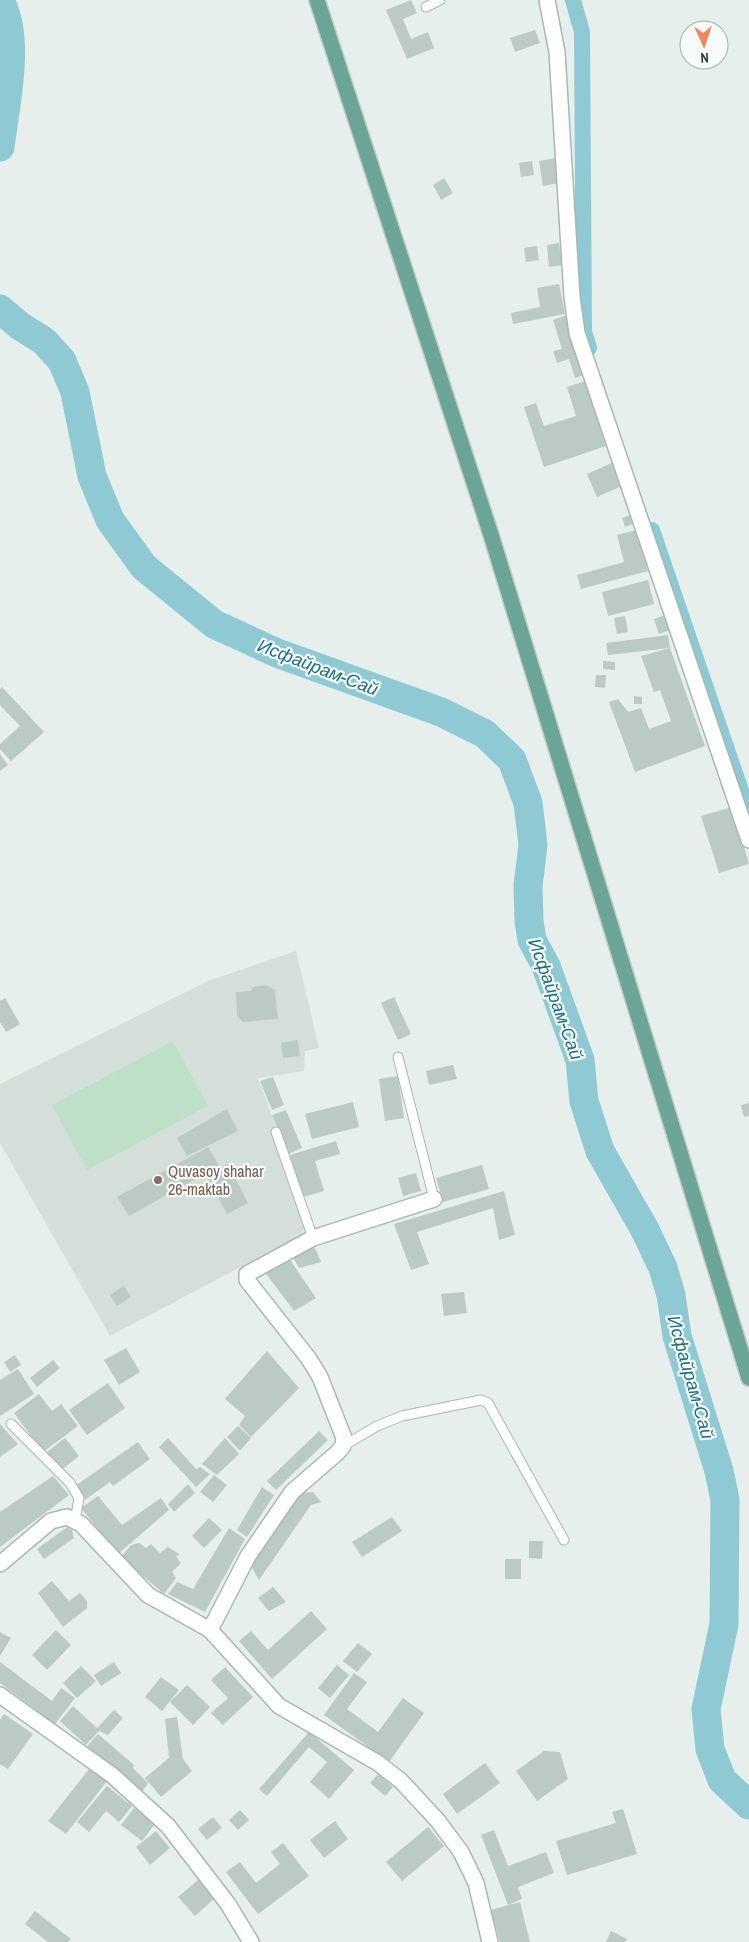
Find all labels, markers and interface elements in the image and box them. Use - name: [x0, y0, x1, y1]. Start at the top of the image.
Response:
- north arrow: [679, 20, 729, 70]
- text: N: [700, 49, 709, 67]
- water label: Исфайрам-Сай: [254, 632, 382, 702]
- water label: Исфайрам-Сай: [522, 935, 590, 1063]
- place label: Quvasoy shahar 26-maktab: [168, 1160, 264, 1200]
- marker: Quvasoy shahar 26-maktab: [152, 1174, 164, 1186]
- water label: Исфайрам-Сай: [661, 1312, 721, 1442]

